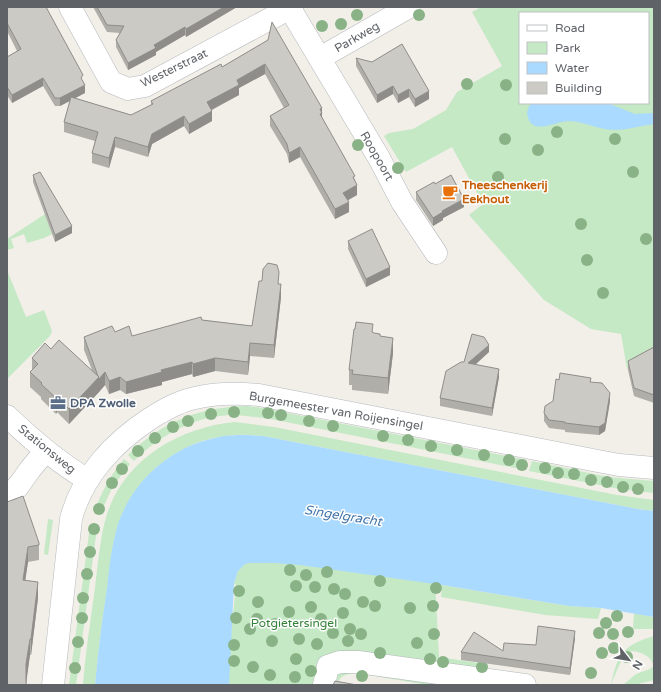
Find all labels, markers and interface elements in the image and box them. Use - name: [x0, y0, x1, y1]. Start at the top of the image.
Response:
- legend: [519, 12, 649, 104]
- street label: Parkweg: [332, 19, 382, 55]
- text: Road: [555, 21, 585, 35]
- text: Park: [555, 41, 581, 55]
- street label: Westerstraat: [138, 46, 210, 90]
- text: Water: [555, 61, 590, 75]
- text: Building: [555, 81, 602, 95]
- street label: Roopoort: [357, 129, 397, 183]
- place label: Theeschenkerij Eekhout: [461, 178, 548, 206]
- cafe icon: Theeschenkerij Eekhout: [441, 183, 459, 201]
- street label: Burgemeester van Roijensingel: [248, 389, 424, 433]
- office icon: DPA Zwolle: [49, 394, 67, 412]
- place label: DPA Zwolle: [70, 396, 136, 410]
- street label: Stationsweg: [15, 422, 79, 476]
- water label: Singelgracht: [303, 502, 385, 530]
- park label: Potgietersingel: [251, 616, 337, 630]
- north arrow: [609, 640, 649, 680]
- text: N: [629, 658, 645, 672]

